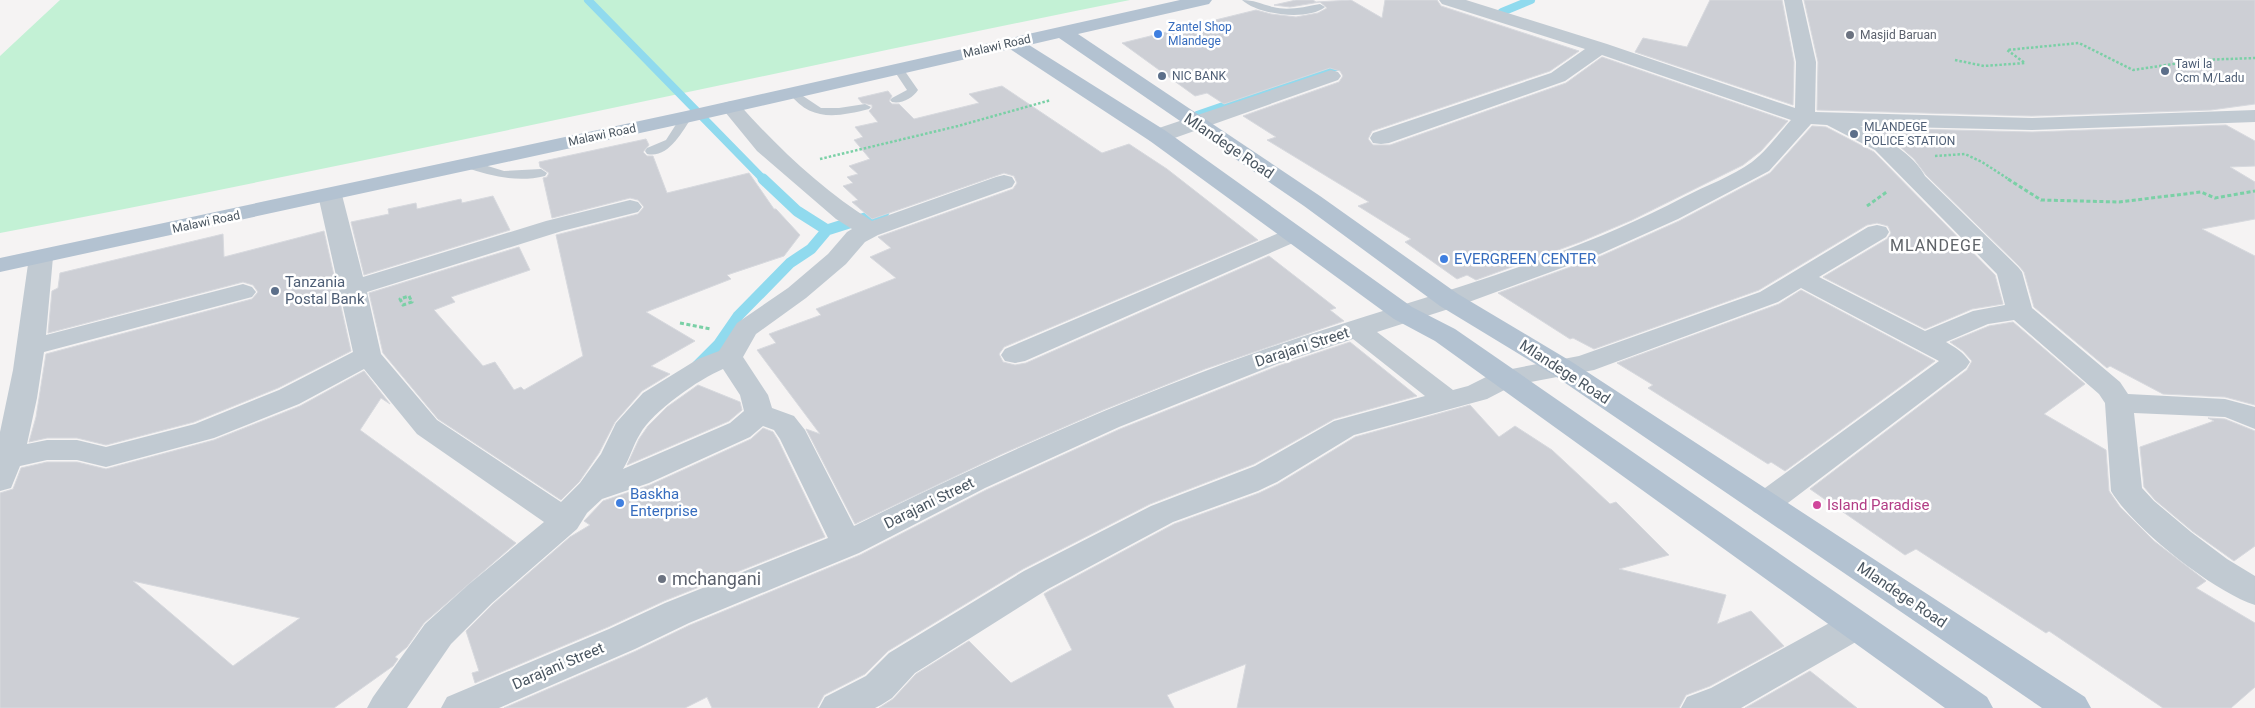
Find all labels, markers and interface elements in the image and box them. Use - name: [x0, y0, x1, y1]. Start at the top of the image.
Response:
- place label: Zantel Shop Mlandege: [1168, 20, 1232, 48]
- marker: Zantel Shop Mlandege: [1152, 28, 1164, 40]
- place label: Masjid Baruan: [1860, 28, 1937, 42]
- marker: Masjid Baruan: [1844, 29, 1856, 41]
- street label: Malawi Road: [962, 31, 1032, 61]
- place label: Tawi la Ccm M/Ladu: [2175, 57, 2244, 85]
- marker: Tawi la Ccm M/Ladu: [2159, 65, 2171, 77]
- place label: NIC BANK: [1172, 69, 1226, 83]
- marker: NIC BANK: [1156, 70, 1168, 82]
- street label: Mlandege Road: [1181, 109, 1277, 183]
- place label: MLANDEGE POLICE STATION: [1864, 120, 1955, 148]
- street label: Malawi Road: [567, 121, 637, 149]
- marker: MLANDEGE POLICE STATION: [1848, 128, 1860, 140]
- street label: Malawi Road: [171, 208, 241, 236]
- district label: MLANDEGE: [1890, 236, 1982, 255]
- place label: EVERGREEN CENTER: [1454, 250, 1596, 268]
- marker: EVERGREEN CENTER: [1438, 253, 1450, 265]
- place label: Tanzania Postal Bank: [285, 273, 365, 308]
- marker: Tanzania Postal Bank: [269, 285, 281, 297]
- street label: Darajani Street: [1253, 323, 1351, 371]
- street label: Mlandege Road: [1516, 336, 1614, 408]
- street label: Darajani Street: [881, 473, 977, 533]
- place label: Baskha Enterprise: [630, 485, 698, 520]
- place label: Island Paradise: [1827, 496, 1929, 514]
- marker: Baskha Enterprise: [614, 497, 626, 509]
- marker: Island Paradise: [1811, 499, 1823, 511]
- street label: Mlandege Road: [1854, 558, 1950, 632]
- place label: mchangani: [672, 568, 761, 589]
- marker: mchangani: [656, 573, 668, 585]
- street label: Darajani Street: [509, 639, 607, 693]

